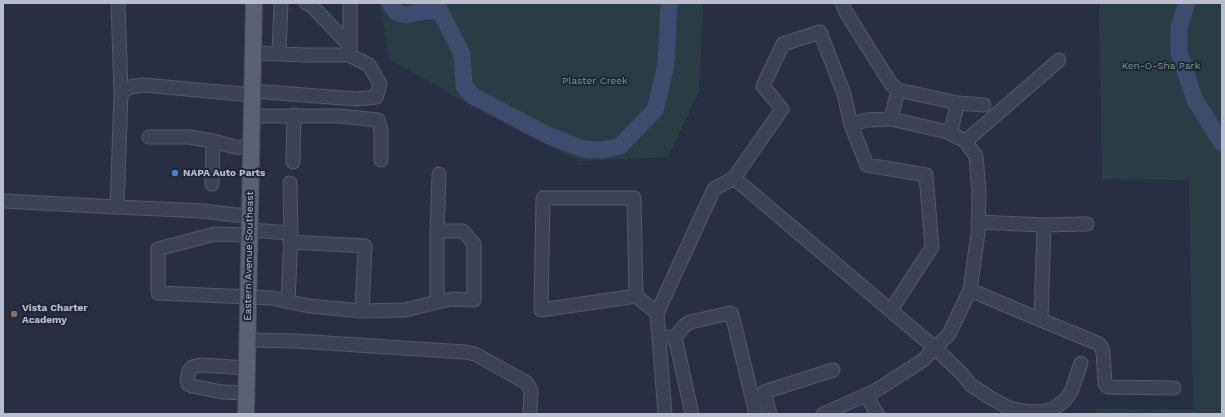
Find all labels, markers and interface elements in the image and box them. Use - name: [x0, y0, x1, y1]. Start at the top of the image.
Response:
- park label: Ken-O-Sha Park: [1122, 60, 1200, 72]
- park label: Plaster Creek: [562, 75, 628, 87]
- place label: NAPA Auto Parts: [183, 167, 265, 179]
- marker: NAPA Auto Parts: [170, 168, 180, 178]
- street label: Eastern Avenue Southeast: [242, 191, 256, 321]
- place label: Vista Charter Academy: [22, 302, 88, 326]
- marker: Vista Charter Academy: [9, 309, 19, 319]

